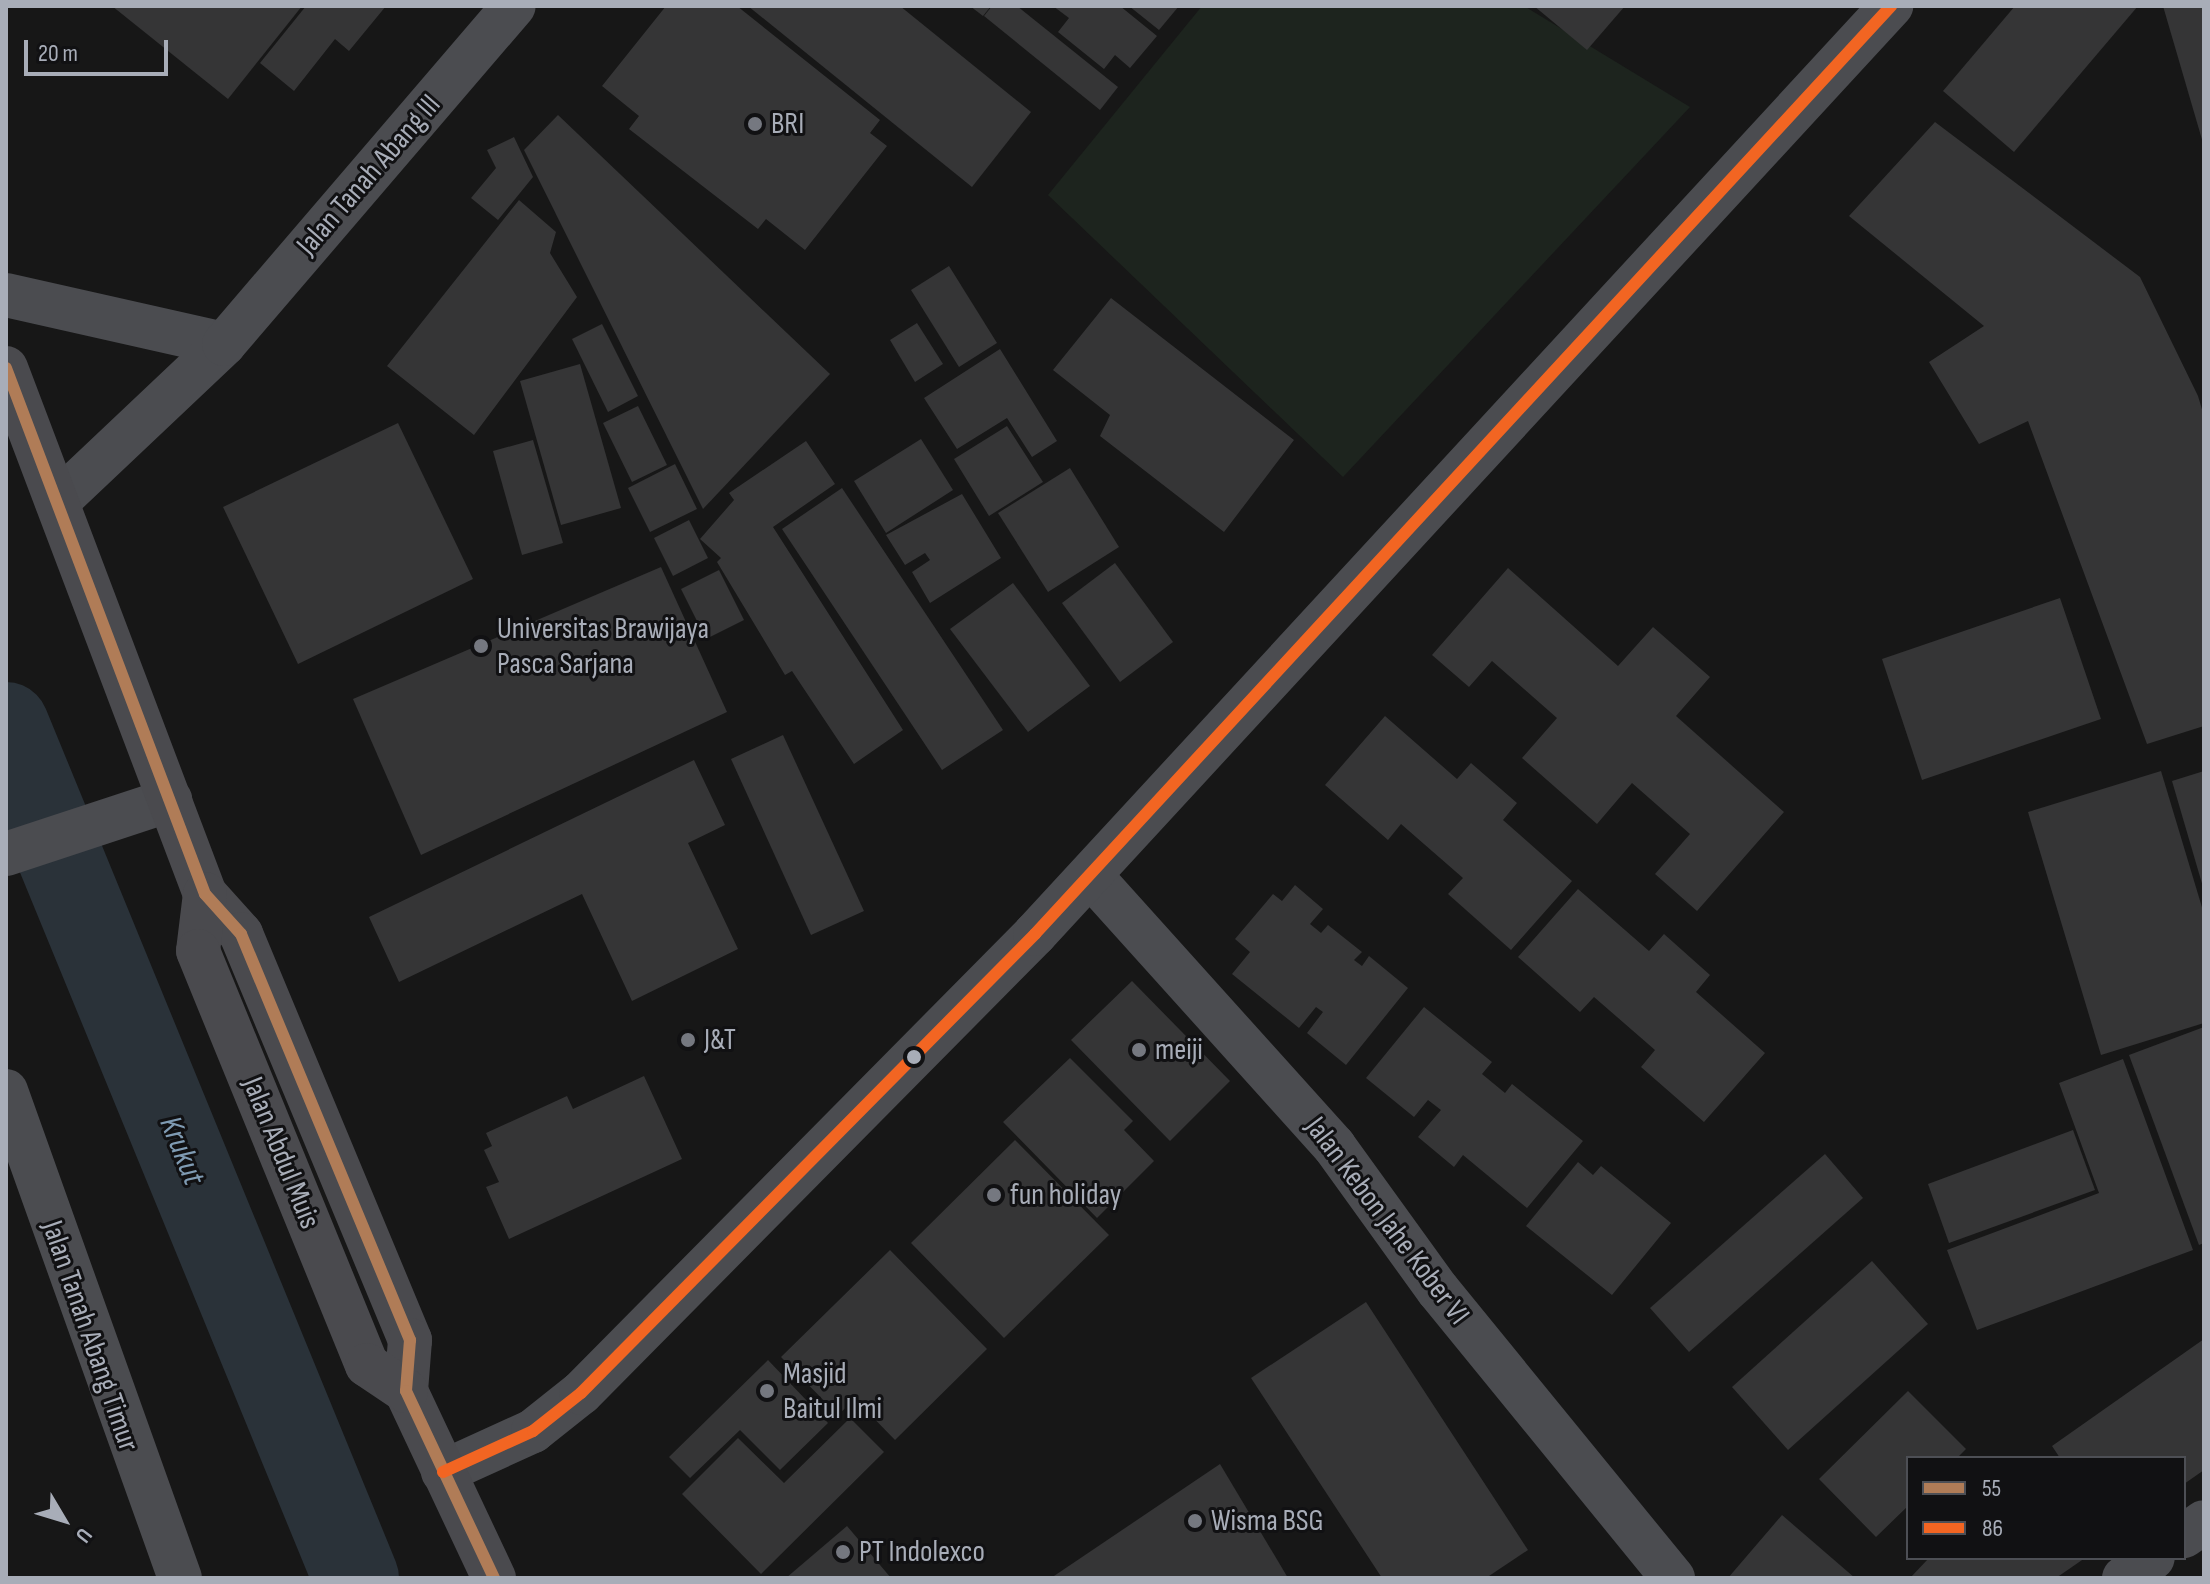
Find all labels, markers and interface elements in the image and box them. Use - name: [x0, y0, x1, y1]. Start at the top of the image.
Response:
- scale bar: [28, 24, 172, 74]
- text: 20 m: [38, 39, 78, 68]
- street label: Jalan Tanah Abang III: [289, 87, 449, 263]
- place label: BRI: [771, 106, 804, 142]
- marker: BRI: [746, 115, 764, 133]
- place label: Universitas Brawijaya Pasca Sarjana: [497, 611, 709, 682]
- marker: Universitas Brawijaya Pasca Sarjana: [472, 637, 490, 655]
- place label: J&T: [704, 1022, 736, 1058]
- marker: J&T: [679, 1031, 697, 1049]
- place label: meiji: [1155, 1032, 1203, 1068]
- marker: meiji: [1130, 1041, 1148, 1059]
- unlabelled marker: [906, 1049, 922, 1065]
- street label: Jalan Abdul Muis: [234, 1072, 328, 1234]
- street label: Jalan Kebon Jahe Kober VI: [1297, 1110, 1477, 1332]
- water label: Krukut: [150, 1111, 212, 1191]
- place label: fun holiday: [1010, 1177, 1121, 1213]
- marker: fun holiday: [985, 1186, 1003, 1204]
- street label: Jalan Tanah Abang Timur: [34, 1216, 146, 1456]
- place label: Masjid Baitul Ilmi: [783, 1356, 882, 1426]
- marker: Masjid Baitul Ilmi: [758, 1382, 776, 1400]
- legend: [1906, 1456, 2186, 1560]
- text: 55: [1982, 1474, 2001, 1503]
- north arrow: [24, 1480, 104, 1560]
- place label: Wisma BSG: [1211, 1503, 1324, 1539]
- marker: Wisma BSG: [1186, 1512, 1204, 1530]
- text: 86: [1982, 1514, 2003, 1543]
- text: U: [69, 1522, 97, 1548]
- place label: PT Indolexco: [859, 1534, 985, 1570]
- marker: PT Indolexco: [834, 1543, 852, 1561]

